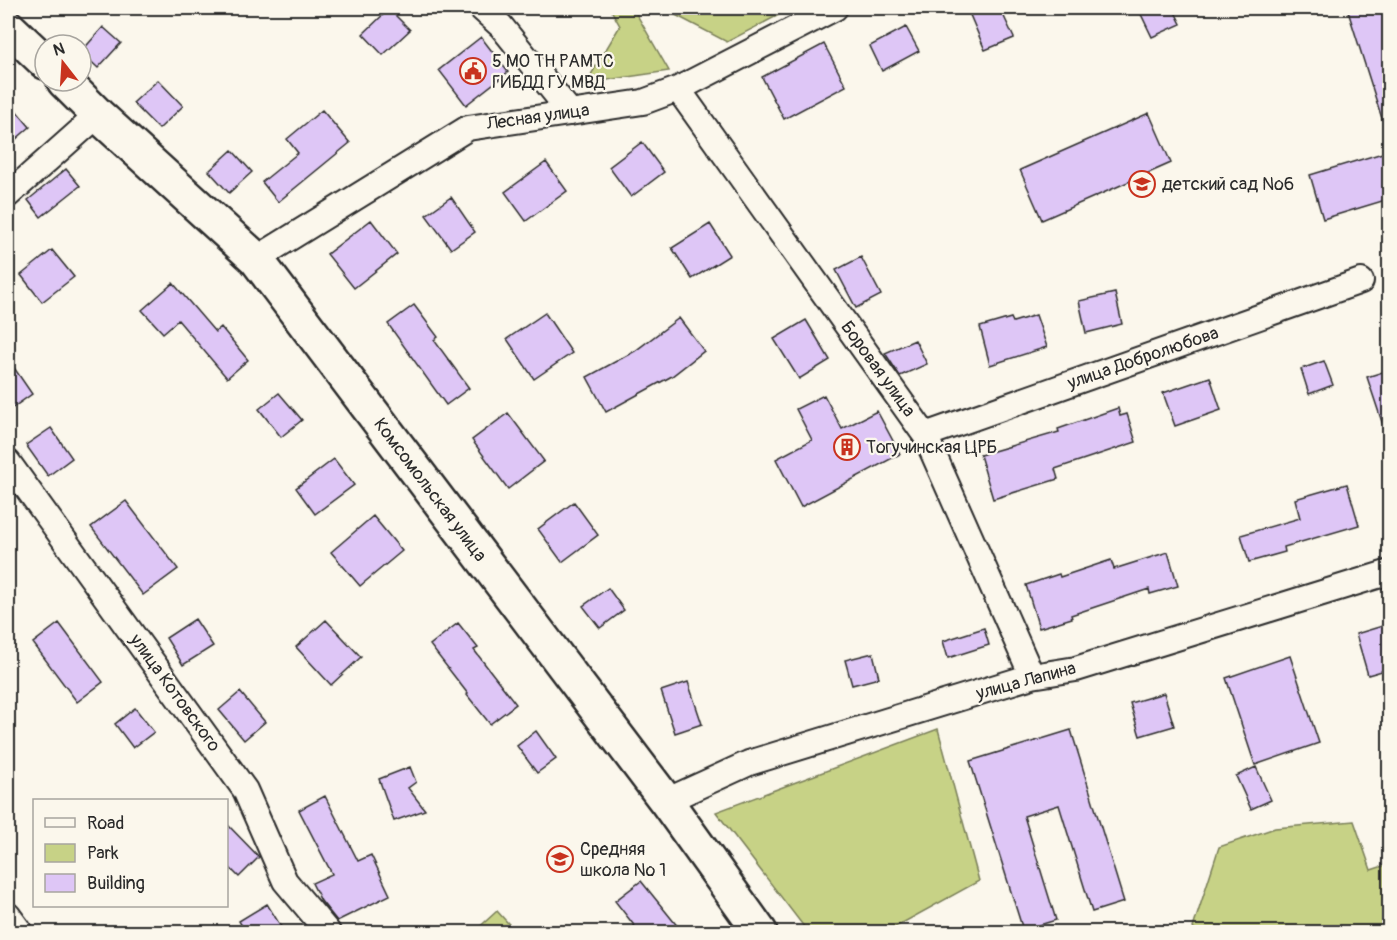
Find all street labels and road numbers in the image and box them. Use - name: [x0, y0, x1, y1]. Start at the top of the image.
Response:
- street label: Лесная улица: [484, 98, 591, 136]
- street label: Боровая улица: [835, 317, 921, 421]
- street label: улица Добролюбова: [1063, 321, 1222, 395]
- street label: Комсомольская улица: [368, 414, 492, 566]
- street label: улица Котовского: [124, 629, 226, 757]
- street label: улица Лапина: [973, 657, 1078, 706]

